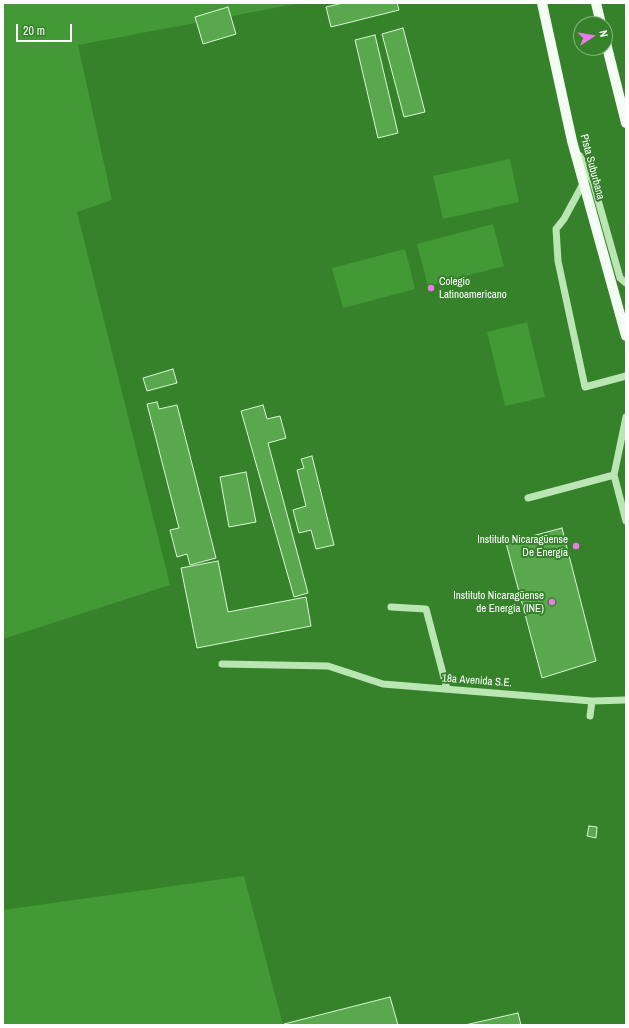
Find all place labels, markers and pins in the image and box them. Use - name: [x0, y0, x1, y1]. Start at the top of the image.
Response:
- place label: Colegio Latinoamericano: [439, 275, 507, 301]
- marker: Colegio Latinoamericano: [426, 283, 436, 293]
- place label: Instituto Nicaragüense De Energía: [477, 533, 568, 559]
- marker: Instituto Nicaragüense De Energía: [571, 541, 581, 551]
- place label: Instituto Nicaragüense de Energía (INE): [453, 589, 544, 615]
- marker: Instituto Nicaragüense de Energía (INE): [547, 597, 557, 607]

